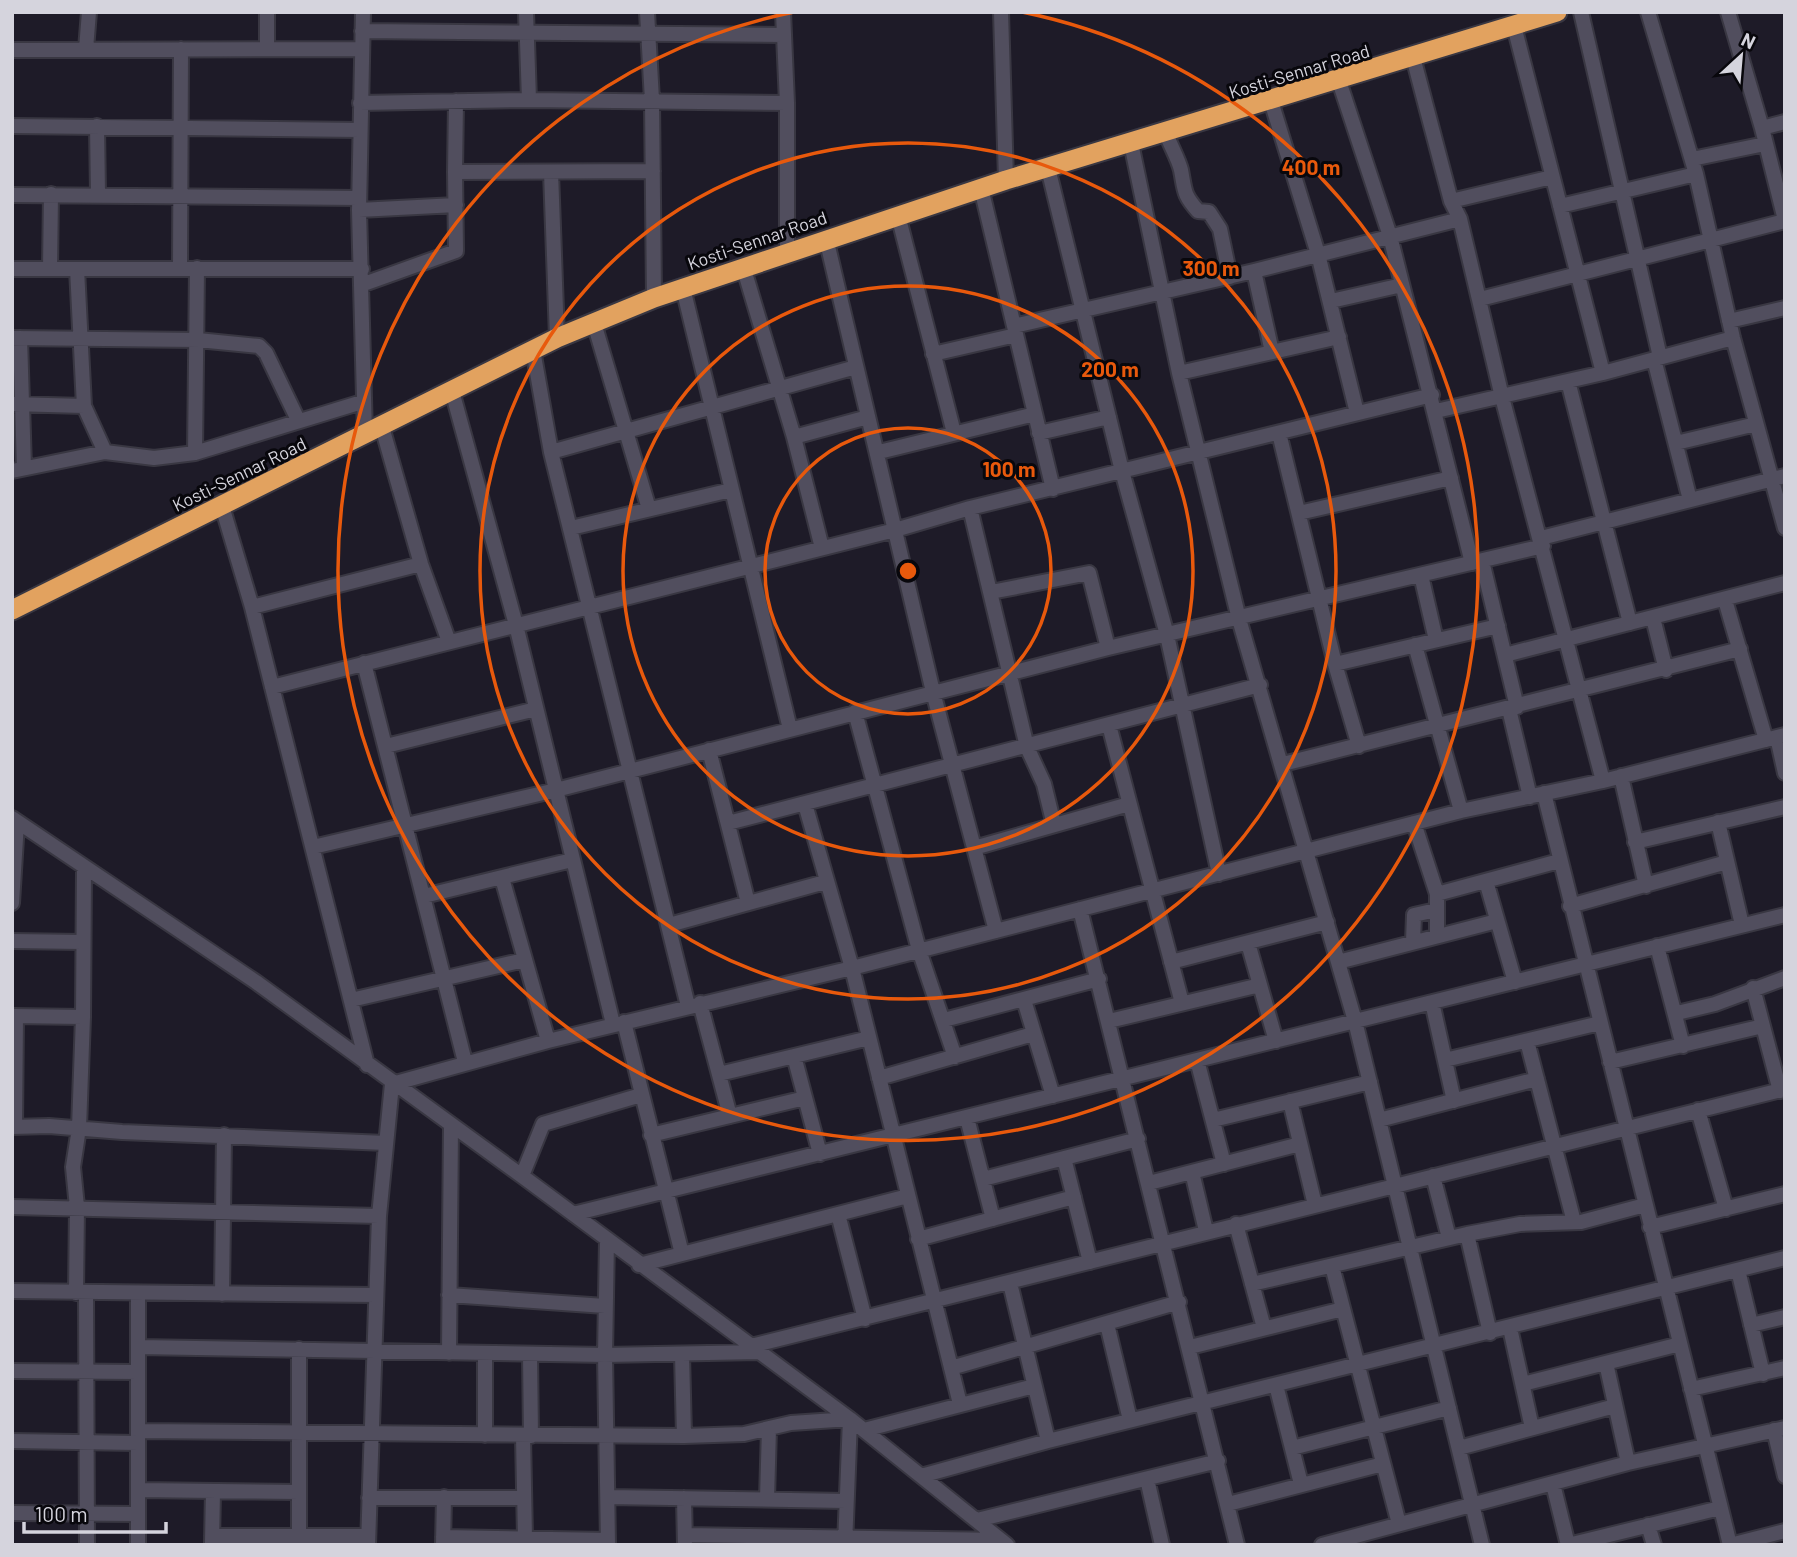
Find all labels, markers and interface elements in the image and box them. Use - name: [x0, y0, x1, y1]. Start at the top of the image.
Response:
- north arrow: [1706, 21, 1776, 91]
- text: N: [1738, 27, 1759, 53]
- street label: Kosti-Sennar Road: [1226, 39, 1372, 103]
- text: 400 m: [1282, 154, 1340, 179]
- street label: Kosti-Sennar Road: [684, 206, 830, 274]
- text: 300 m: [1182, 255, 1240, 280]
- text: 200 m: [1081, 356, 1139, 381]
- street label: Kosti-Sennar Road: [169, 432, 309, 516]
- text: 100 m: [982, 456, 1036, 481]
- centre of rings: [896, 559, 920, 583]
- scale bar: [24, 1490, 166, 1534]
- text: 100 m: [35, 1501, 88, 1526]

